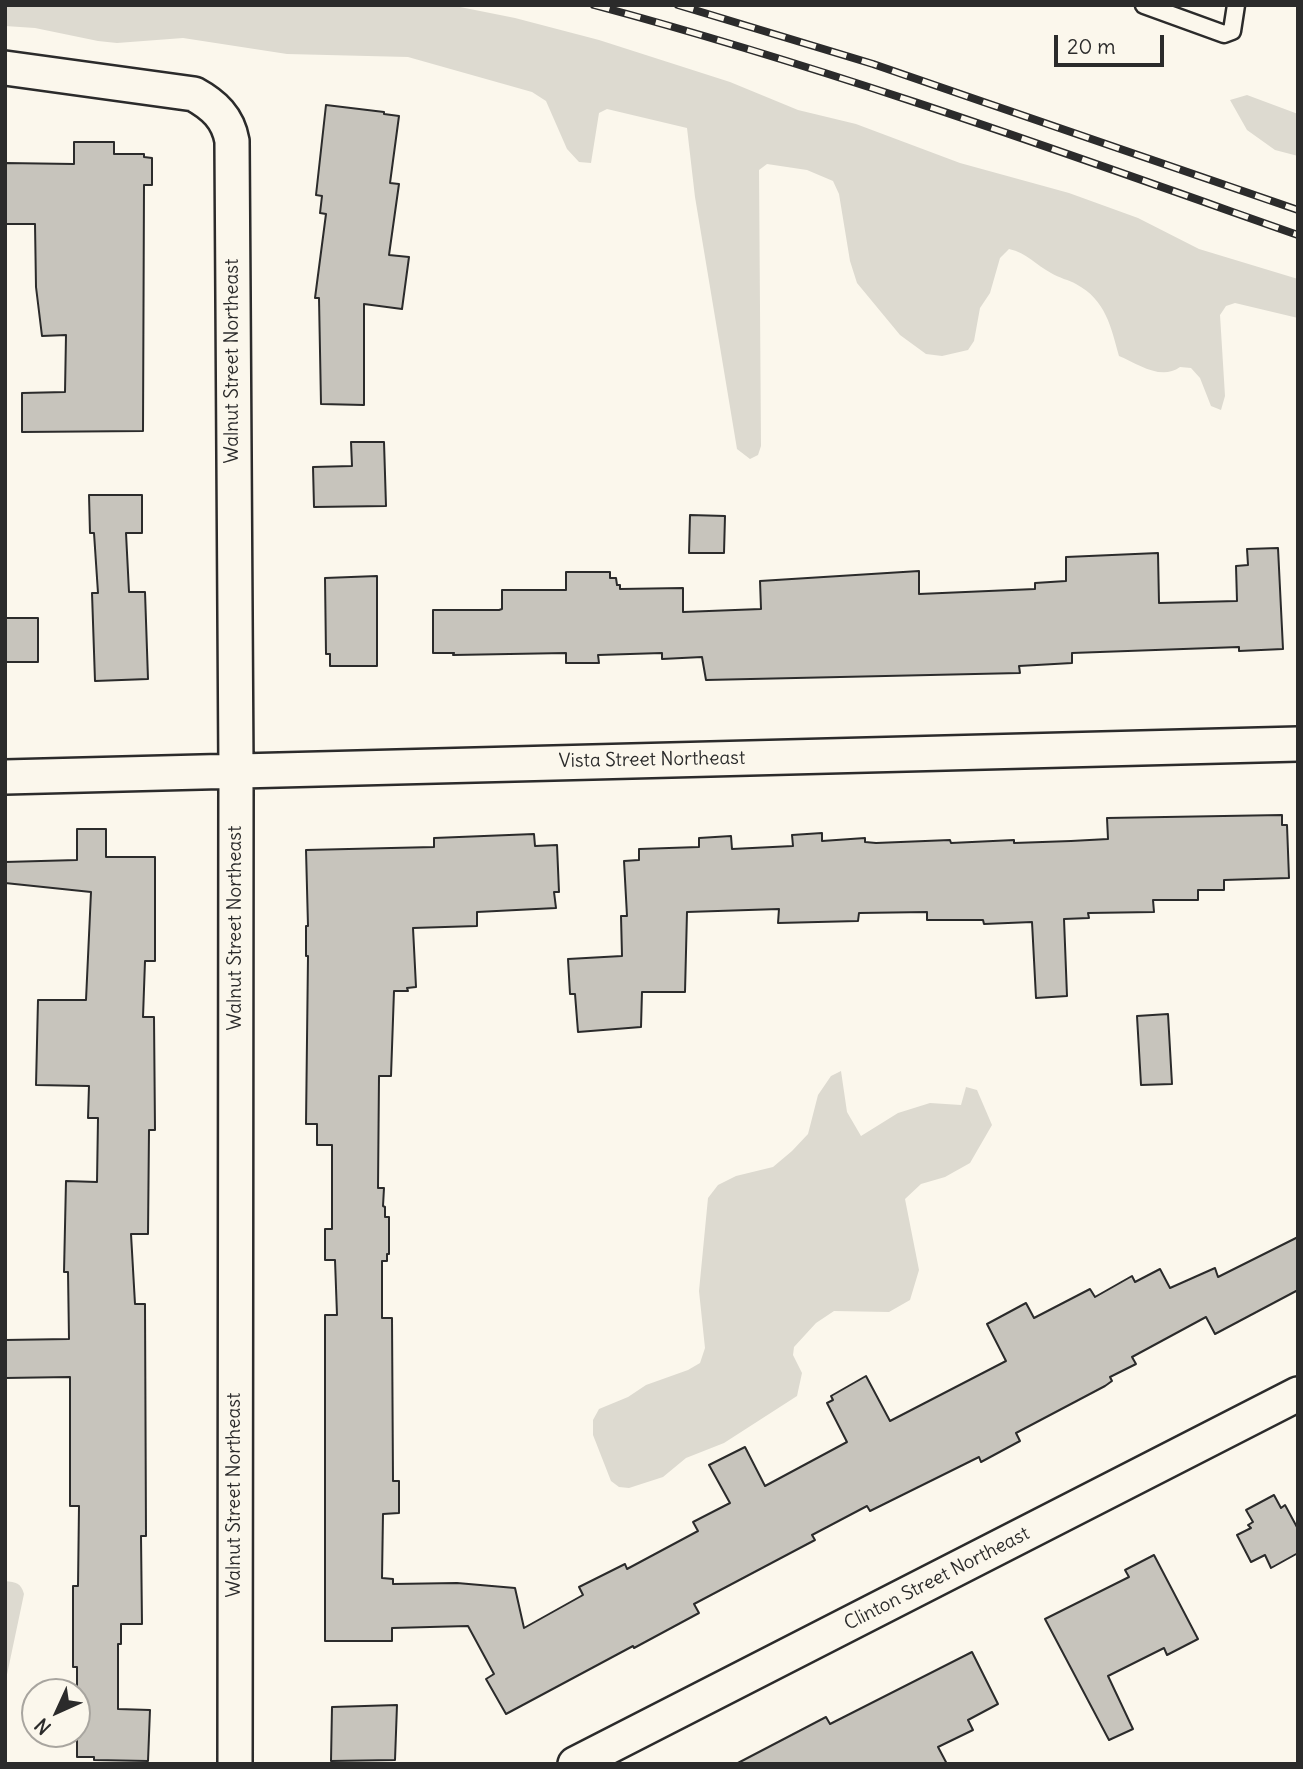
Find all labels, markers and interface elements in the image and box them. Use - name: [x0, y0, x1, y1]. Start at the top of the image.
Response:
- scale bar: [1058, 21, 1168, 65]
- text: 20 m: [1067, 33, 1116, 60]
- street label: Walnut Street Northeast: [222, 259, 244, 463]
- street label: Vista Street Northeast: [558, 747, 746, 773]
- street label: Walnut Street Northeast: [225, 826, 247, 1030]
- street label: Walnut Street Northeast: [224, 1393, 246, 1597]
- street label: Clinton Street Northeast: [841, 1522, 1033, 1636]
- north arrow: [21, 1678, 91, 1748]
- text: N: [29, 1713, 56, 1740]

